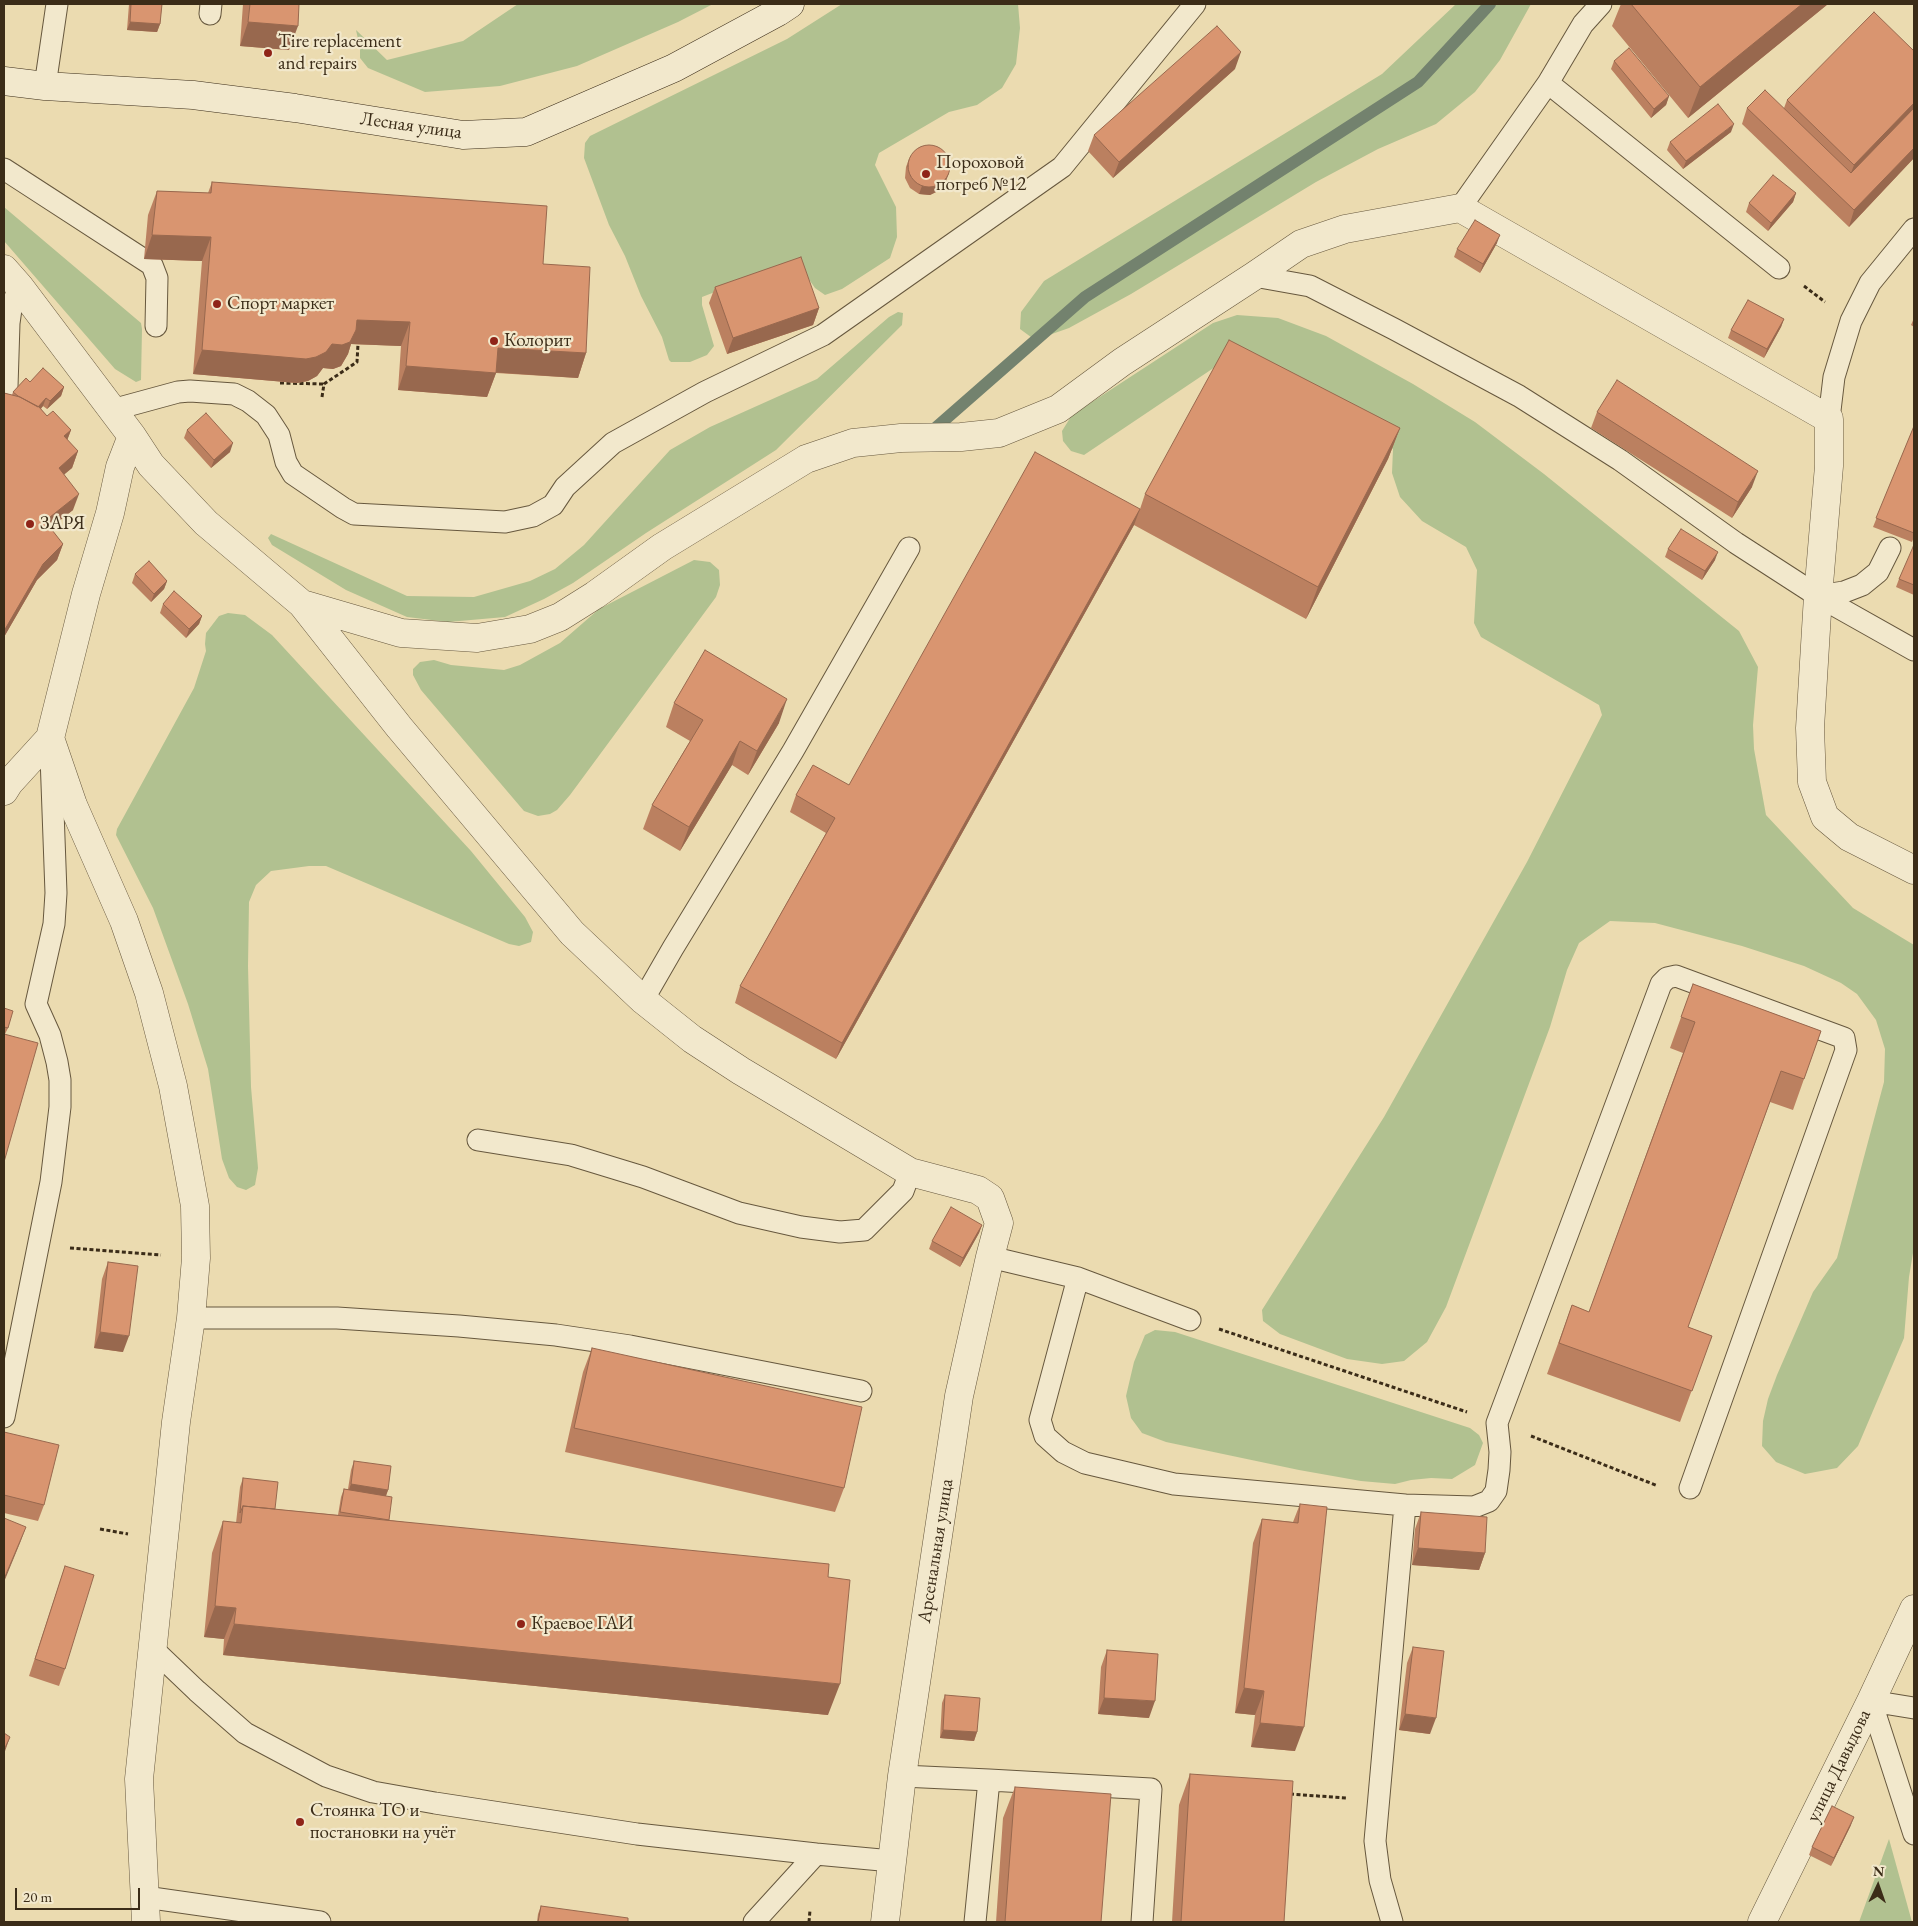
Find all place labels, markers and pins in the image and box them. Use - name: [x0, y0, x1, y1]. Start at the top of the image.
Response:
- place label: Tire replacement and repairs: [278, 31, 401, 75]
- marker: Tire replacement and repairs: [262, 47, 274, 59]
- place label: Пороховой погреб №12: [936, 152, 1026, 196]
- marker: Пороховой погреб №12: [920, 168, 932, 180]
- place label: Спорт маркет: [227, 293, 334, 315]
- marker: Спорт маркет: [211, 298, 223, 310]
- place label: Колорит: [504, 330, 571, 352]
- marker: Колорит: [488, 335, 500, 347]
- place label: ЗАРЯ: [40, 513, 85, 535]
- marker: ЗАРЯ: [24, 518, 36, 530]
- place label: Краевое ГАИ: [531, 1613, 633, 1635]
- marker: Краевое ГАИ: [515, 1618, 527, 1630]
- place label: Стоянка ТО и постановки на учёт: [310, 1800, 456, 1844]
- marker: Стоянка ТО и постановки на учёт: [294, 1816, 306, 1828]

